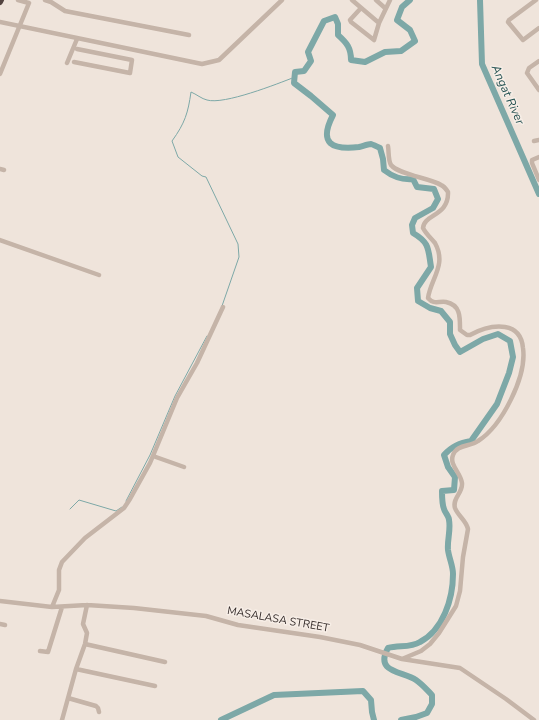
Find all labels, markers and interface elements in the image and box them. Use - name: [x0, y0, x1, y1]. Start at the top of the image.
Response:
- water label: Angat River: [487, 63, 527, 127]
- street label: MASALASA STREET: [226, 605, 330, 635]

